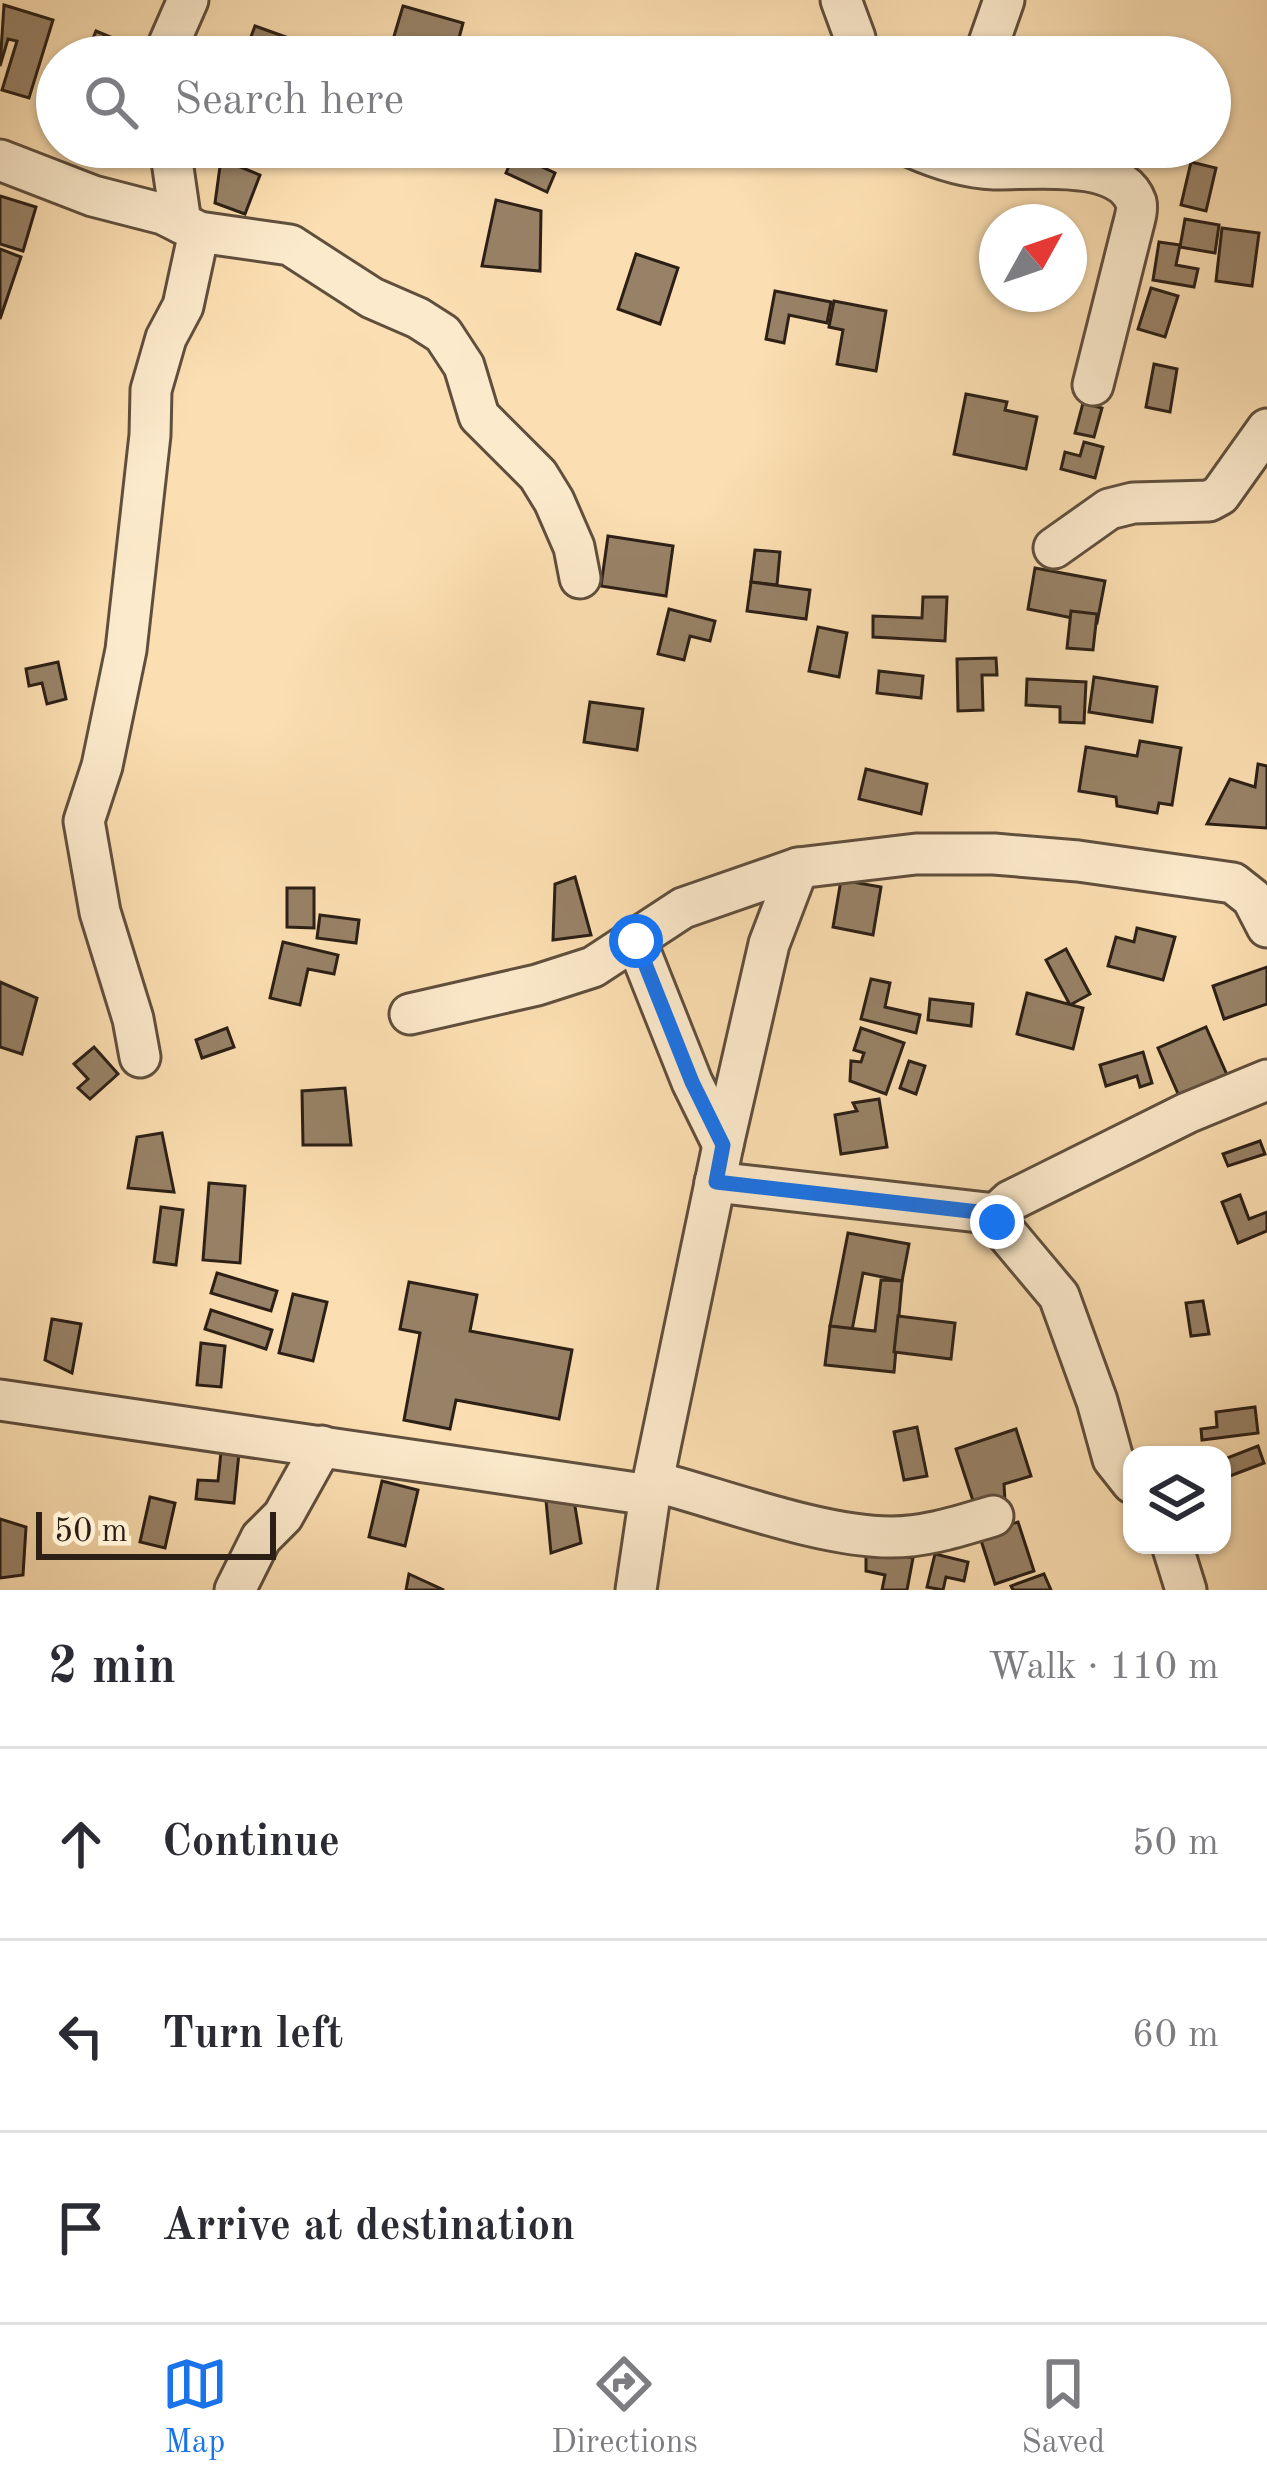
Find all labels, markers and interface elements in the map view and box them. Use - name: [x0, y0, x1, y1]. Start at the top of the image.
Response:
- search box: [36, 36, 1231, 168]
- icon: search: [78, 69, 144, 135]
- text: Search here: [174, 79, 404, 124]
- north arrow: [979, 204, 1087, 312]
- route start: [609, 914, 663, 968]
- route end: [970, 1195, 1024, 1249]
- map controls: [1123, 1446, 1231, 1554]
- button: layers: [1123, 1446, 1231, 1554]
- scale bar: [36, 1506, 276, 1559]
- text: 50 m: [54, 1516, 128, 1549]
- text: 2 min: [48, 1643, 176, 1694]
- text: Walk · 110 m: [988, 1648, 1219, 1687]
- icon: ahead: [48, 1811, 114, 1877]
- text: Continue: [162, 1821, 340, 1866]
- text: 50 m: [1132, 1824, 1219, 1863]
- icon: left: [48, 2003, 114, 2069]
- text: Turn left: [162, 2013, 343, 2058]
- text: 60 m: [1132, 2016, 1219, 2055]
- icon: arrive: [48, 2195, 114, 2261]
- text: Arrive at destination: [162, 2205, 575, 2250]
- tab: Map: [162, 2351, 228, 2464]
- tab: Directions: [551, 2351, 698, 2464]
- tab: Saved: [1021, 2351, 1105, 2464]

